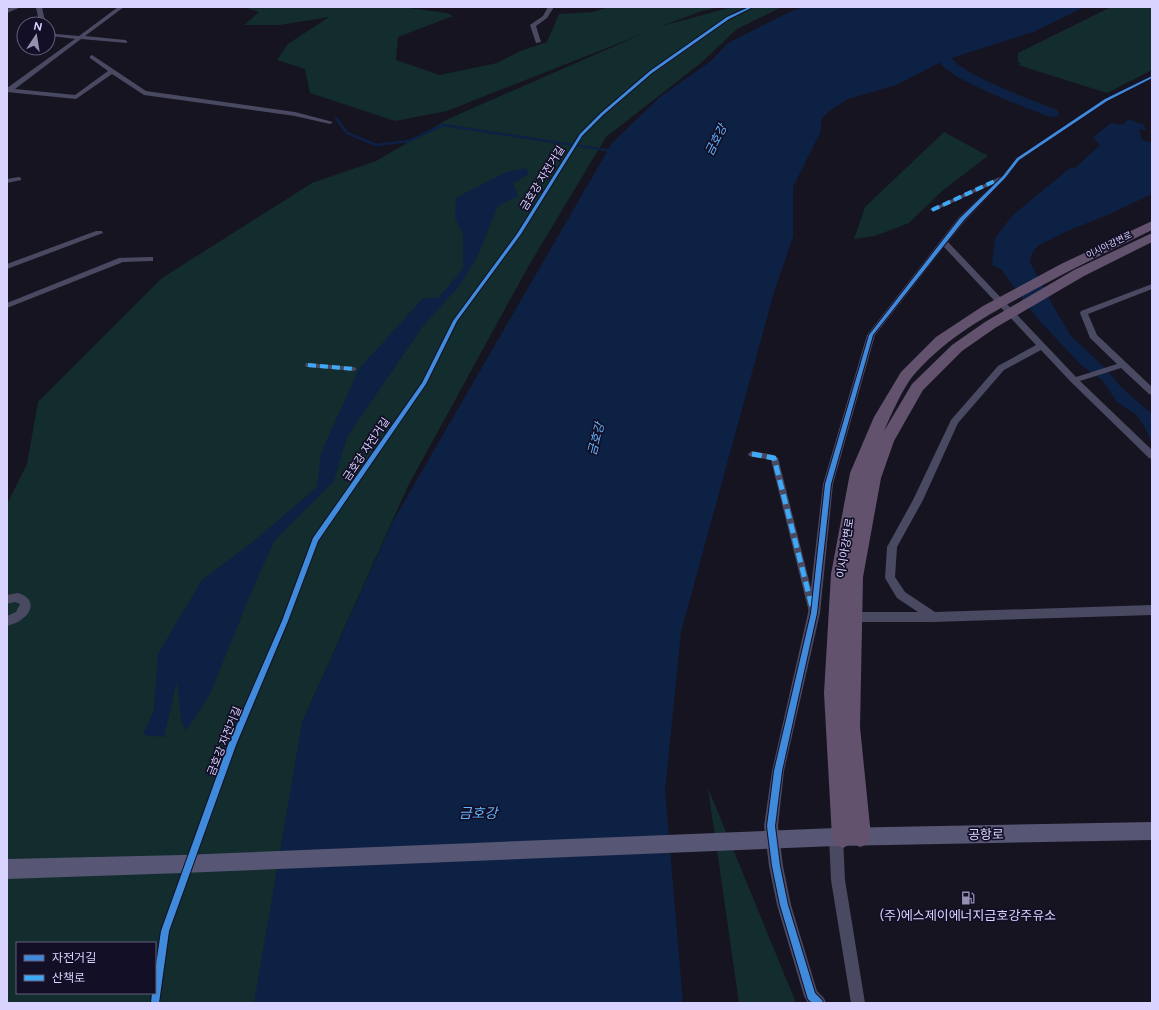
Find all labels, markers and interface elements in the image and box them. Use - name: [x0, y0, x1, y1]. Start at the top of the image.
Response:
- north arrow: [16, 16, 56, 56]
- text: N: [32, 19, 43, 34]
- water label: 금호강: [702, 120, 731, 158]
- street label: 금호강 자전거길: [517, 144, 567, 213]
- street label: 이시아강변로: [1084, 229, 1134, 260]
- street label: 금호강 자전거길: [340, 415, 392, 483]
- water label: 금호강: [585, 419, 608, 457]
- street label: 이시아강변로: [834, 517, 857, 579]
- street label: 금호강 자전거길: [205, 705, 244, 778]
- water label: 금호강: [459, 805, 499, 822]
- street label: 공항로: [968, 827, 1004, 842]
- fuel station icon: (주)에스제이에너지금호강주유소: [960, 890, 976, 906]
- place label: (주)에스제이에너지금호강주유소: [880, 908, 1056, 923]
- legend: [16, 942, 156, 994]
- text: 자전거길: [52, 951, 96, 965]
- text: 산책로: [52, 971, 85, 985]

